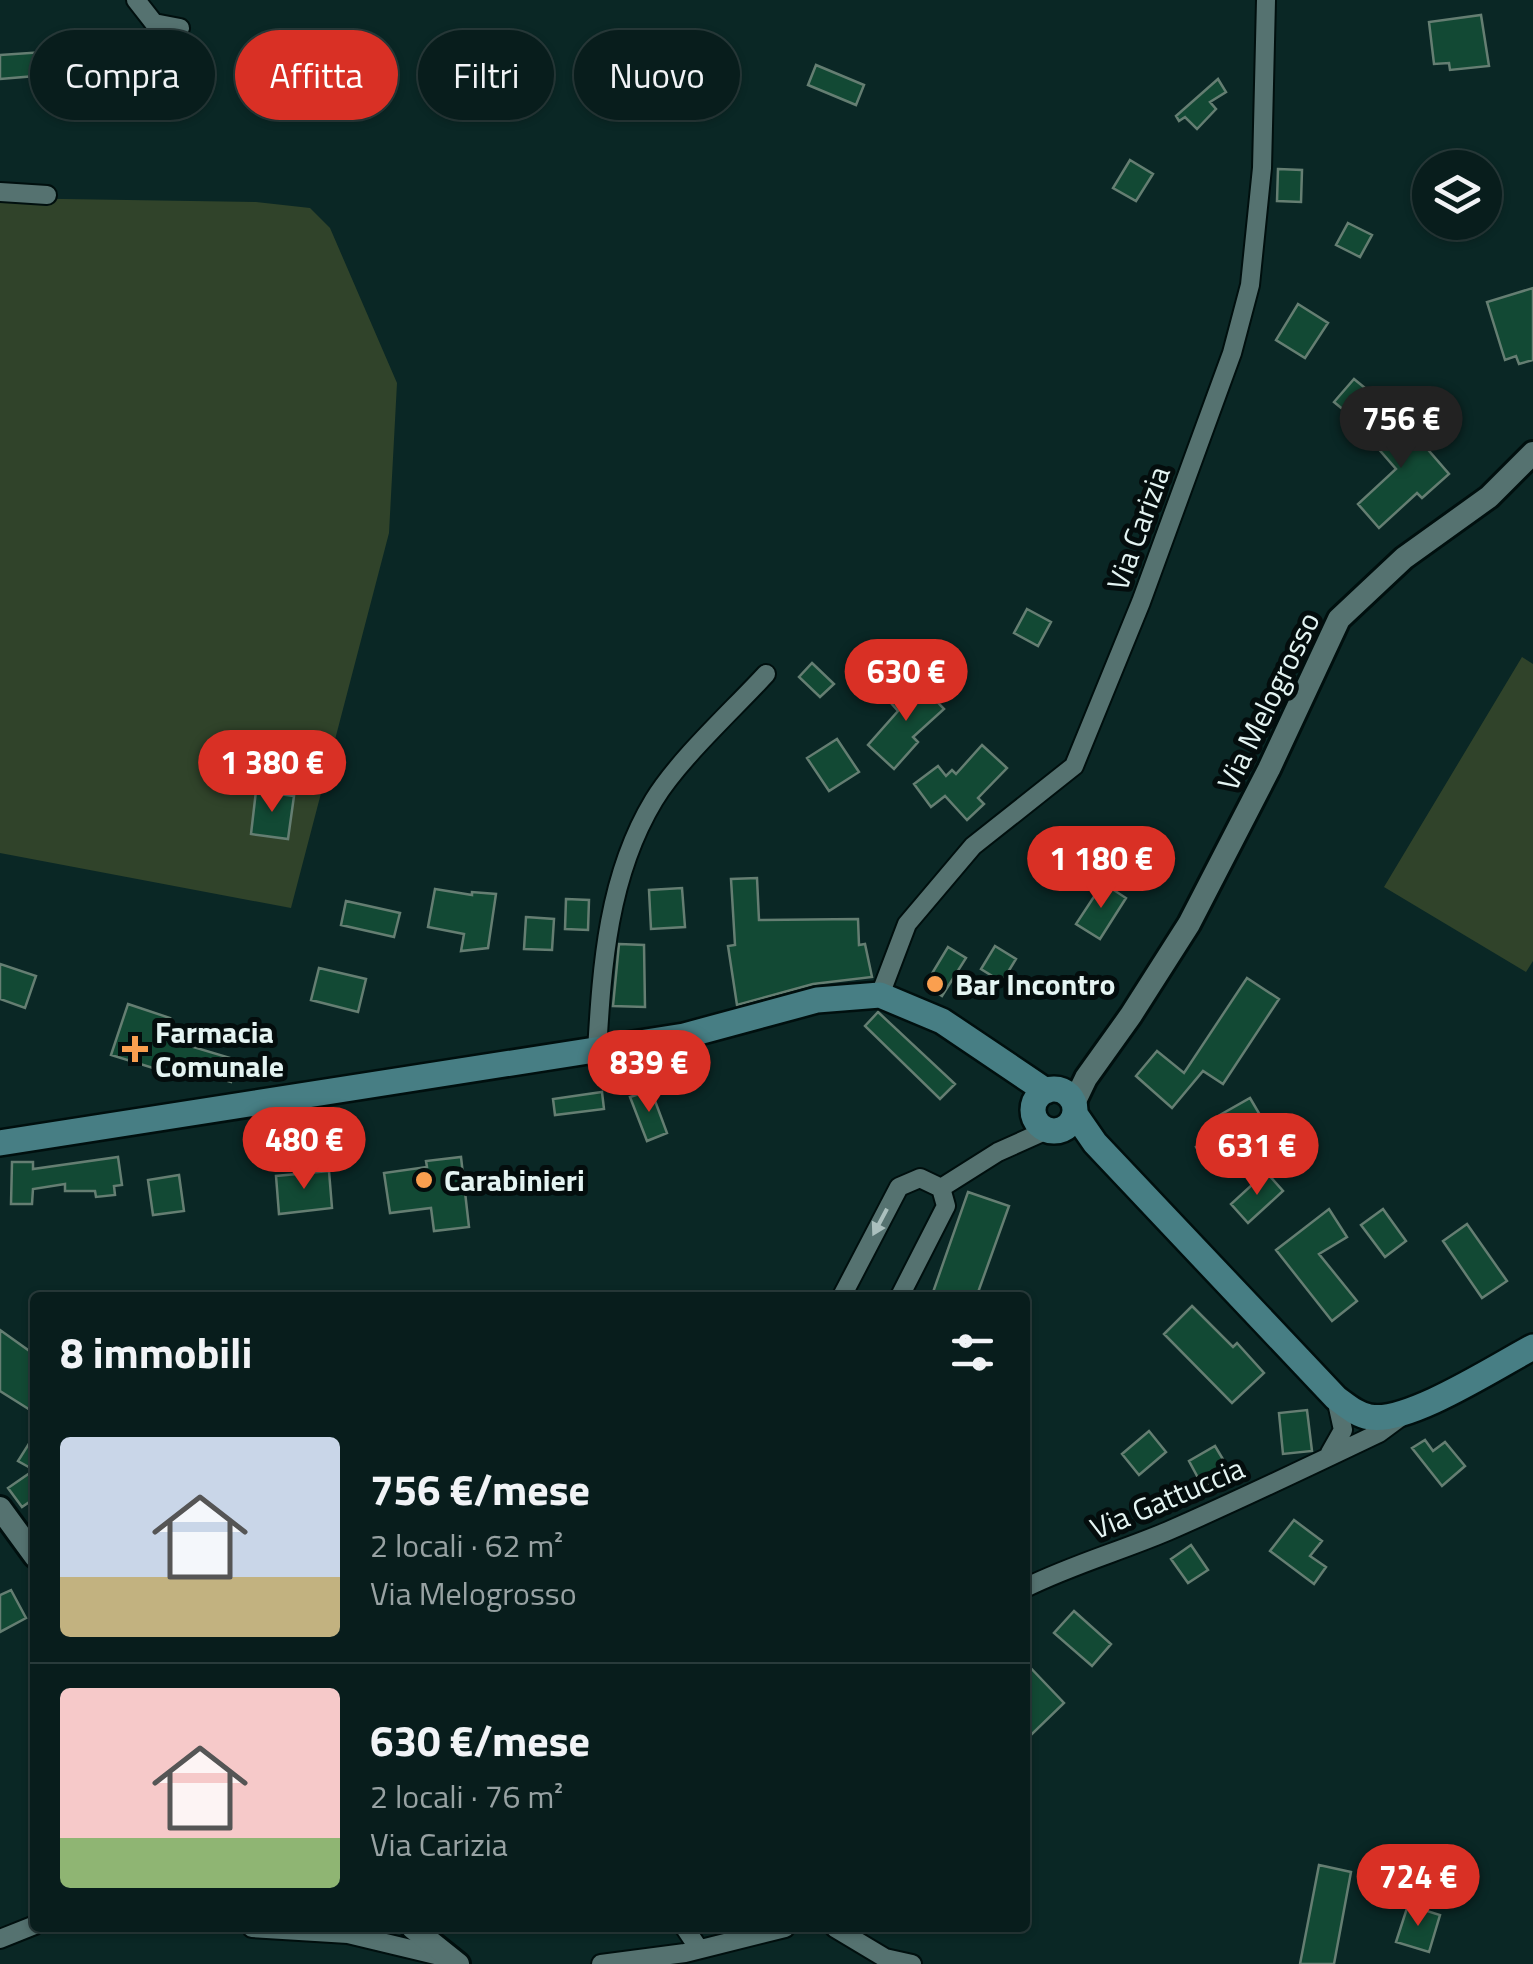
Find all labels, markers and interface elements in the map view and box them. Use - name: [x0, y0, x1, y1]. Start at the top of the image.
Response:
- chip: Compra: [30, 30, 215, 120]
- chip: Affitta: [235, 30, 398, 120]
- chip: Filtri: [418, 30, 554, 120]
- chip: Nuovo: [574, 30, 740, 120]
- map controls: [1412, 150, 1502, 240]
- button: layers: [1412, 150, 1502, 240]
- pin: 756 €: [1331, 386, 1471, 471]
- text: 756 €: [1362, 394, 1440, 442]
- street label: Via Carizia: [1094, 459, 1182, 597]
- street label: Via Melogrosso: [1205, 604, 1331, 798]
- pin: 630 €: [836, 639, 976, 724]
- text: 630 €: [867, 647, 945, 695]
- pin: 1 380 €: [180, 730, 364, 815]
- text: 1 380 €: [220, 738, 324, 786]
- pin: 1 180 €: [1009, 826, 1193, 911]
- text: 1 180 €: [1049, 834, 1153, 882]
- place label: Bar Incontro: [955, 961, 1115, 1007]
- marker: Bar Incontro: [924, 973, 946, 995]
- place label: Farmacia Comunale: [155, 1009, 284, 1089]
- pin: 839 €: [579, 1030, 719, 1115]
- marker: Farmacia Comunale: [124, 1038, 146, 1060]
- text: 839 €: [610, 1038, 688, 1086]
- pin: 480 €: [234, 1107, 374, 1192]
- pin: 631 €: [1187, 1113, 1327, 1198]
- text: 480 €: [265, 1115, 343, 1163]
- text: 631 €: [1218, 1121, 1296, 1169]
- place label: Carabinieri: [444, 1157, 585, 1203]
- marker: Carabinieri: [413, 1169, 435, 1191]
- one-way arrow: [872, 1207, 889, 1236]
- text: 8 immobili: [60, 1320, 252, 1384]
- icon: filters: [945, 1325, 1000, 1380]
- street label: Via Gattuccia: [1083, 1445, 1251, 1551]
- text: 756 €/mese: [370, 1457, 590, 1521]
- icon: home: [140, 1477, 260, 1597]
- text: 2 locali · 62 m²: [370, 1521, 563, 1569]
- text: Via Melogrosso: [370, 1569, 577, 1617]
- text: 630 €/mese: [370, 1708, 590, 1772]
- icon: home: [140, 1728, 260, 1848]
- text: 2 locali · 76 m²: [370, 1772, 563, 1820]
- text: Via Carizia: [370, 1820, 508, 1868]
- pin: 724 €: [1348, 1844, 1488, 1929]
- text: 724 €: [1379, 1852, 1457, 1900]

